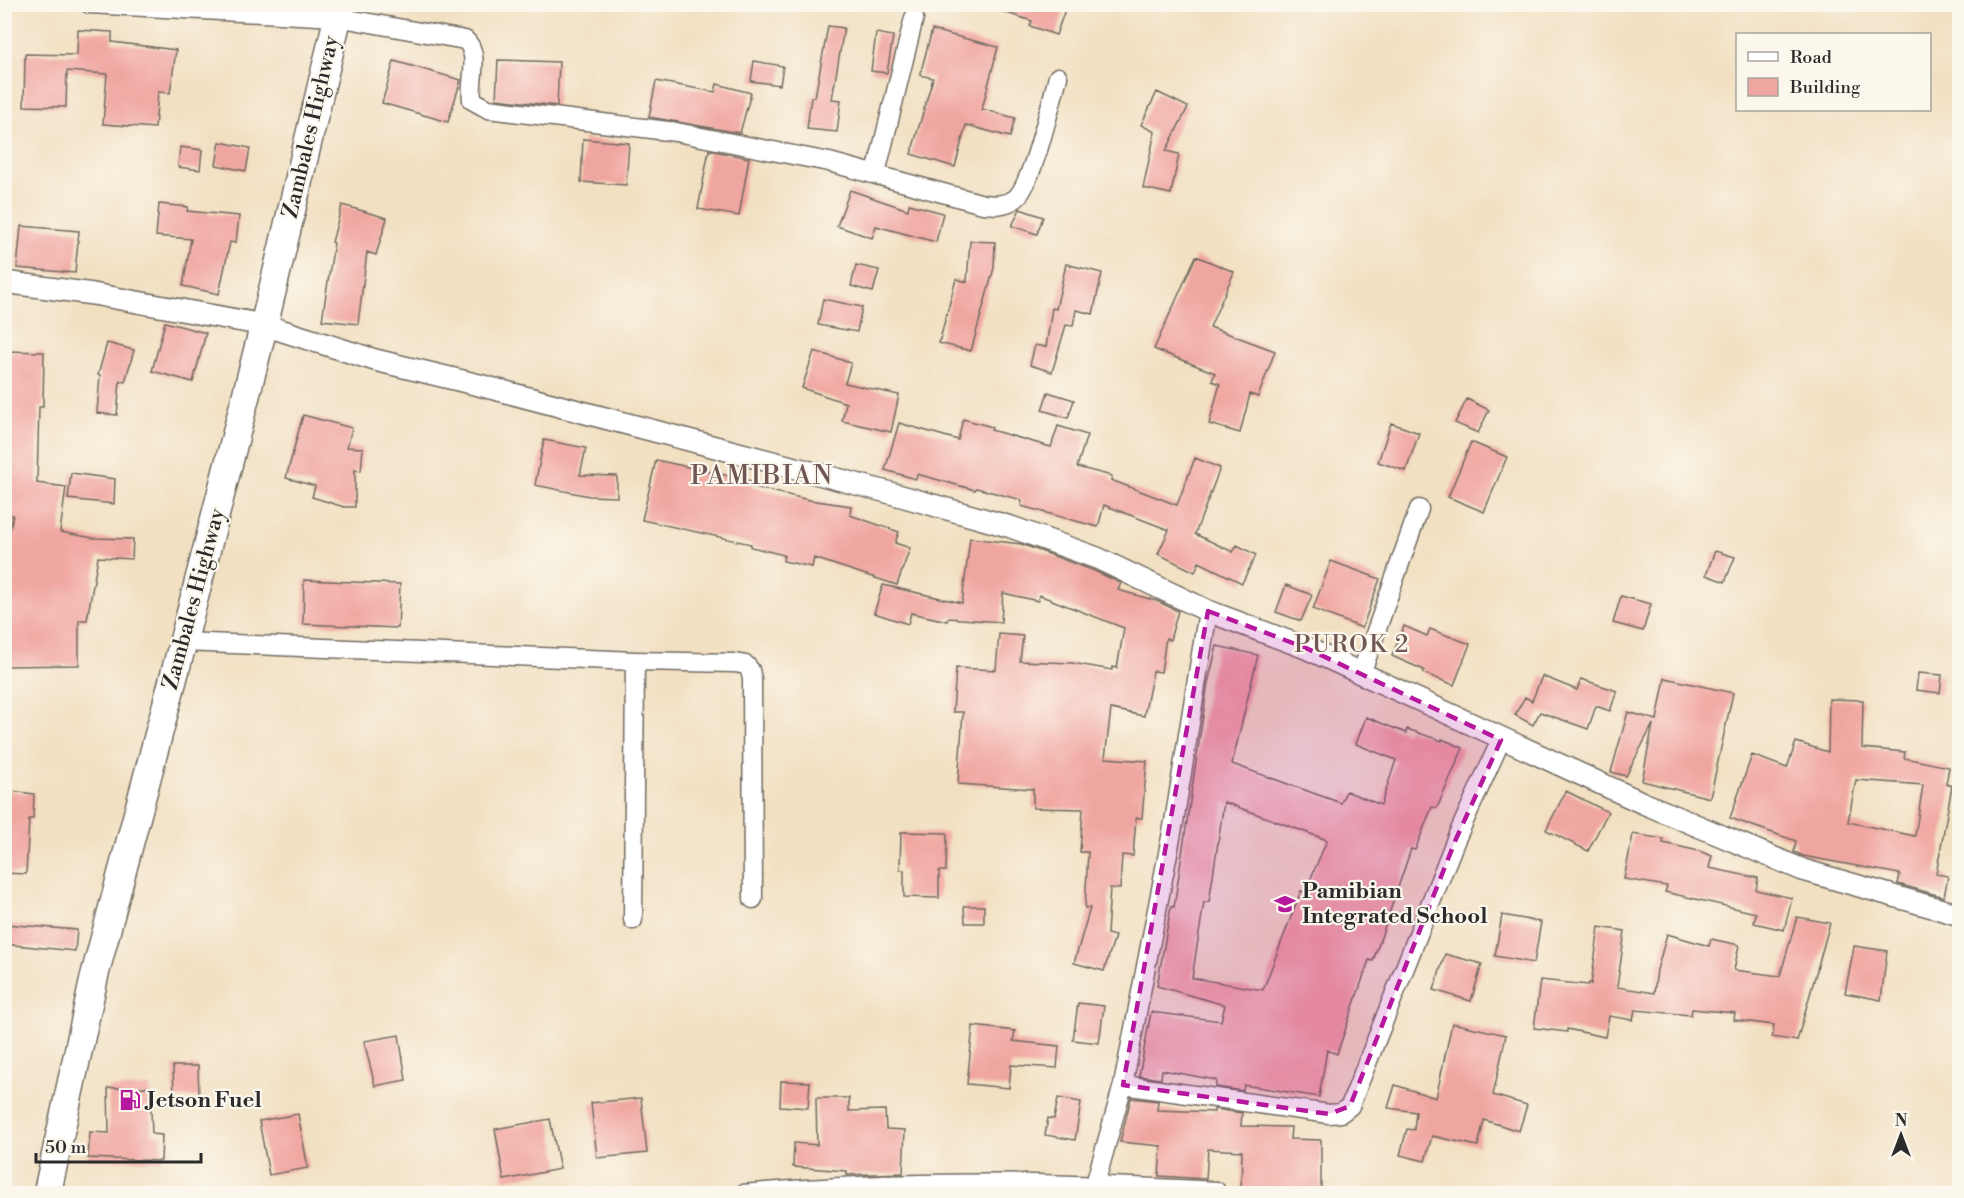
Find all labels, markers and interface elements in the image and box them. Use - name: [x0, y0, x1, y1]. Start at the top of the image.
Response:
- street label: Zambales Highway: [277, 33, 345, 221]
- legend: [1736, 33, 1931, 111]
- text: Road: [1790, 46, 1833, 69]
- text: Building: [1789, 76, 1861, 99]
- district label: PAMIBIAN: [690, 460, 834, 492]
- street label: Zambales Highway: [157, 505, 231, 693]
- district label: PUROK 2: [1294, 630, 1410, 660]
- place label: Pamibian Integrated School: [1302, 878, 1487, 930]
- school or university icon: Pamibian Integrated School: [1273, 892, 1297, 916]
- place label: Jetson Fuel: [144, 1087, 262, 1114]
- fuel station icon: Jetson Fuel: [118, 1088, 142, 1112]
- north arrow: [1871, 1105, 1931, 1165]
- text: N: [1895, 1111, 1908, 1131]
- scale bar: [36, 1126, 201, 1164]
- text: 50 m: [45, 1136, 87, 1159]

